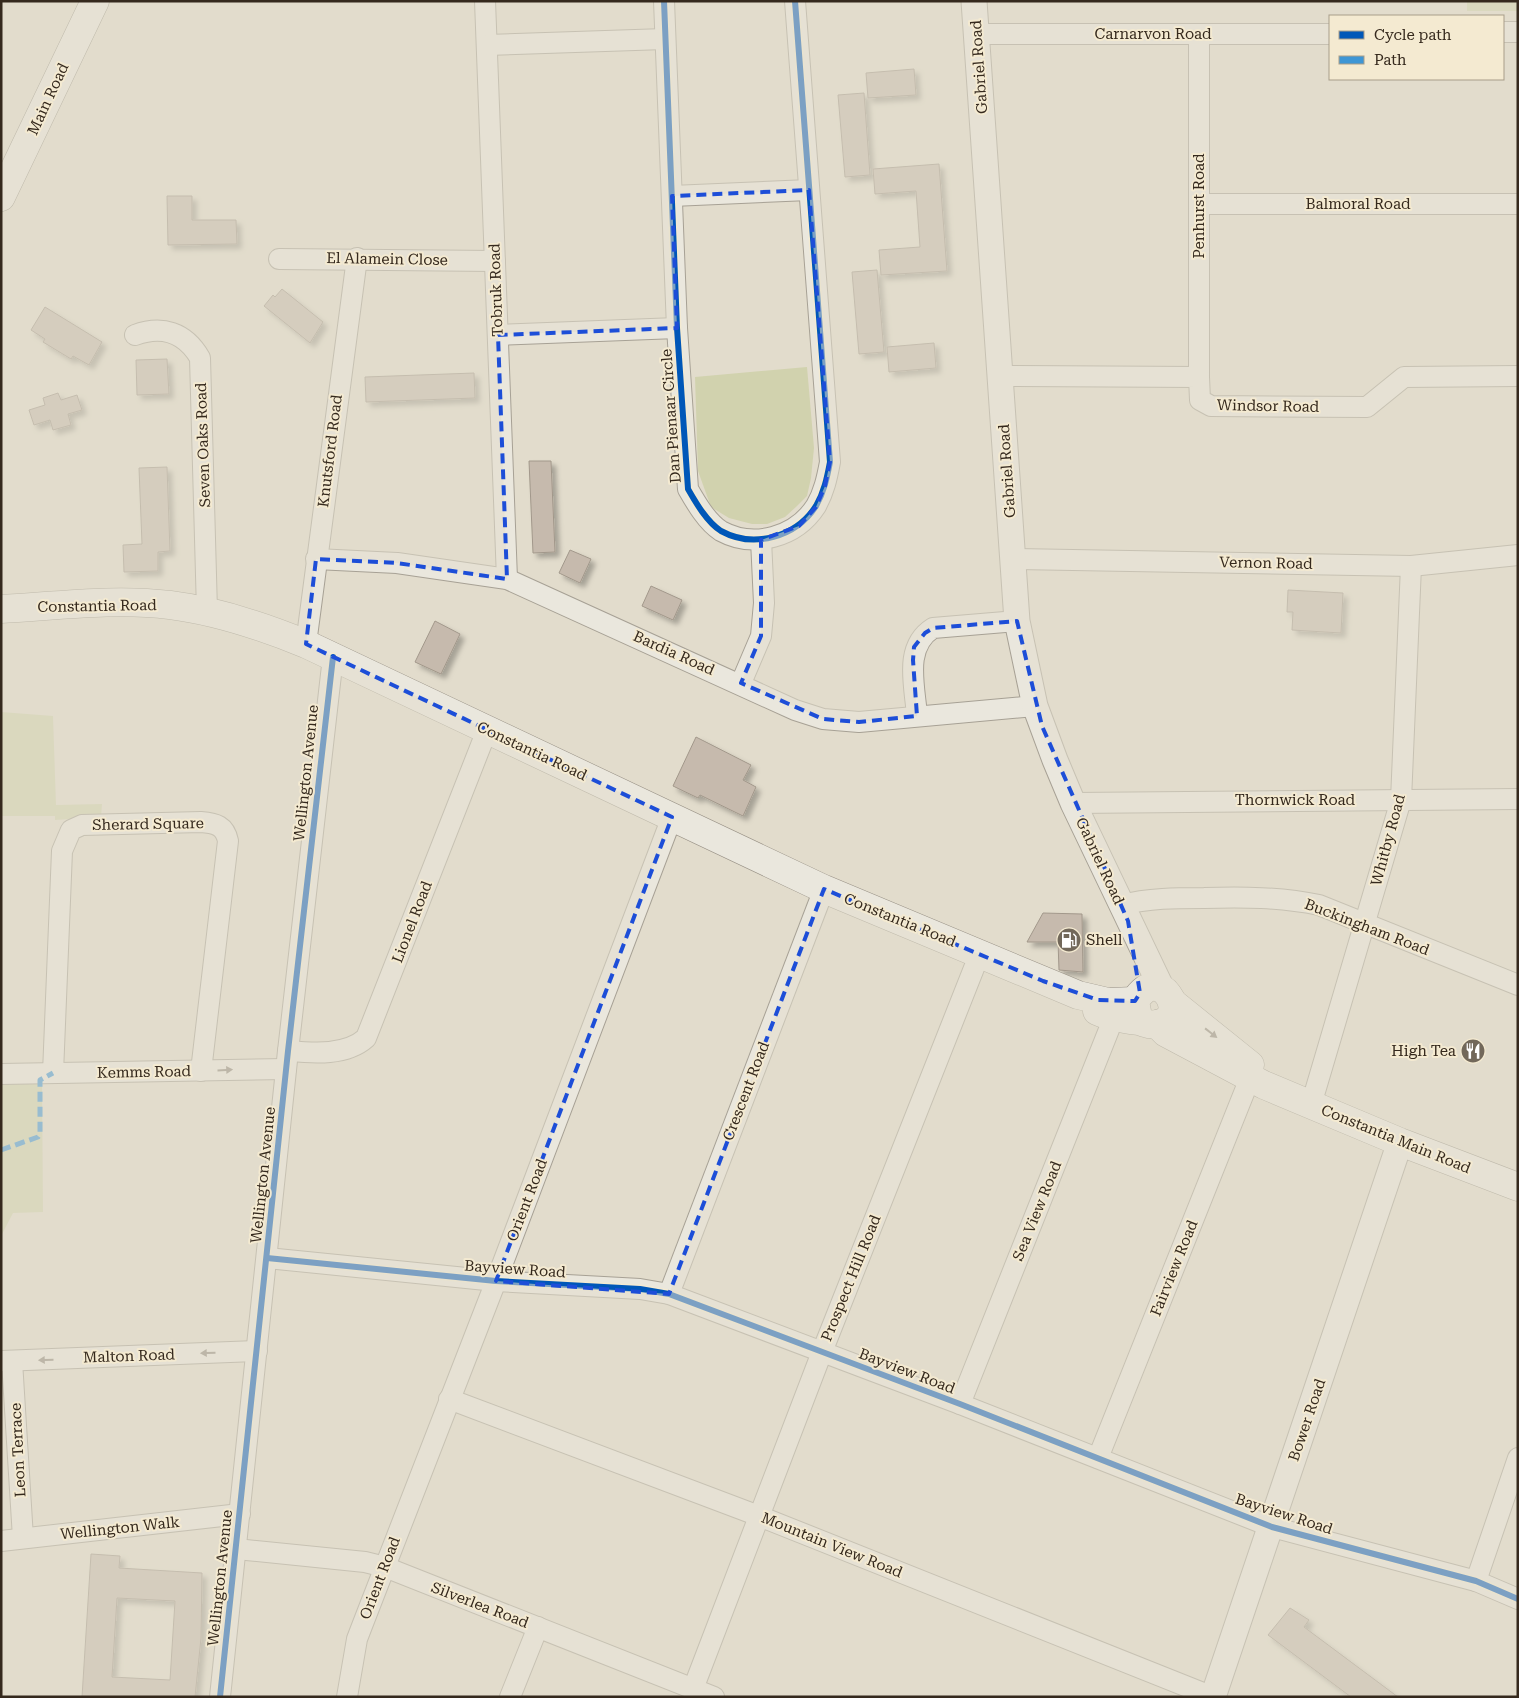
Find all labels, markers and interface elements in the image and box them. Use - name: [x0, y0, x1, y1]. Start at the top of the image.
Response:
- legend: [1329, 15, 1504, 80]
- street label: Gabriel Road: [967, 19, 991, 115]
- street label: Carnarvon Road: [1094, 25, 1212, 43]
- text: Cycle path: [1374, 26, 1452, 44]
- text: Path: [1374, 51, 1407, 69]
- street label: Main Road: [23, 60, 73, 138]
- street label: Penhurst Road: [1190, 153, 1208, 259]
- street label: Balmoral Road: [1305, 195, 1411, 213]
- street label: Tobruk Road: [485, 243, 507, 337]
- street label: El Alamein Close: [326, 249, 448, 269]
- street label: Dan Pienaar Circle: [657, 348, 685, 484]
- street label: Seven Oaks Road: [192, 382, 214, 508]
- street label: Knutsford Road: [314, 393, 346, 509]
- street label: Windsor Road: [1217, 396, 1320, 416]
- street label: Gabriel Road: [995, 423, 1019, 519]
- street label: Vernon Road: [1219, 553, 1313, 573]
- street label: Constantia Road: [37, 596, 157, 616]
- street label: Bardia Road: [630, 627, 718, 679]
- street label: Wellington Avenue: [290, 704, 322, 842]
- street label: Constantia Road: [474, 718, 590, 785]
- street label: Thornwick Road: [1235, 791, 1356, 809]
- street label: Whitby Road: [1367, 792, 1409, 888]
- street label: Sherard Square: [92, 814, 204, 834]
- street label: Gabriel Road: [1072, 815, 1128, 908]
- street label: Lionel Road: [388, 878, 436, 966]
- street label: Constantia Road: [841, 889, 959, 951]
- street label: Buckingham Road: [1302, 895, 1432, 959]
- fuel station icon: Shell: [1056, 927, 1082, 953]
- place label: Shell: [1086, 931, 1123, 949]
- one-way arrow: [1204, 1028, 1217, 1039]
- restaurant icon: High Tea: [1460, 1038, 1486, 1064]
- street label: Crescent Road: [719, 1039, 773, 1143]
- place label: High Tea: [1391, 1042, 1456, 1060]
- street label: Kemms Road: [97, 1062, 192, 1082]
- one-way arrow: [217, 1065, 233, 1073]
- street label: Constantia Main Road: [1319, 1101, 1474, 1177]
- street label: Wellington Avenue: [247, 1106, 279, 1244]
- street label: Orient Road: [503, 1156, 551, 1244]
- street label: Sea View Road: [1009, 1158, 1065, 1264]
- street label: Prospect Hill Road: [817, 1212, 885, 1344]
- street label: Fairview Road: [1147, 1217, 1202, 1319]
- street label: Bayview Road: [464, 1256, 567, 1282]
- street label: Bayview Road: [856, 1344, 958, 1398]
- street label: Malton Road: [83, 1345, 176, 1367]
- one-way arrow: [200, 1349, 216, 1357]
- one-way arrow: [38, 1356, 54, 1364]
- street label: Bower Road: [1284, 1376, 1330, 1464]
- street label: Leon Terrace: [7, 1402, 29, 1498]
- street label: Bayview Road: [1233, 1490, 1335, 1538]
- street label: Mountain View Road: [759, 1508, 906, 1582]
- street label: Wellington Avenue: [204, 1509, 236, 1647]
- street label: Wellington Walk: [59, 1513, 181, 1543]
- street label: Orient Road: [356, 1534, 404, 1622]
- street label: Silverlea Road: [429, 1578, 532, 1632]

